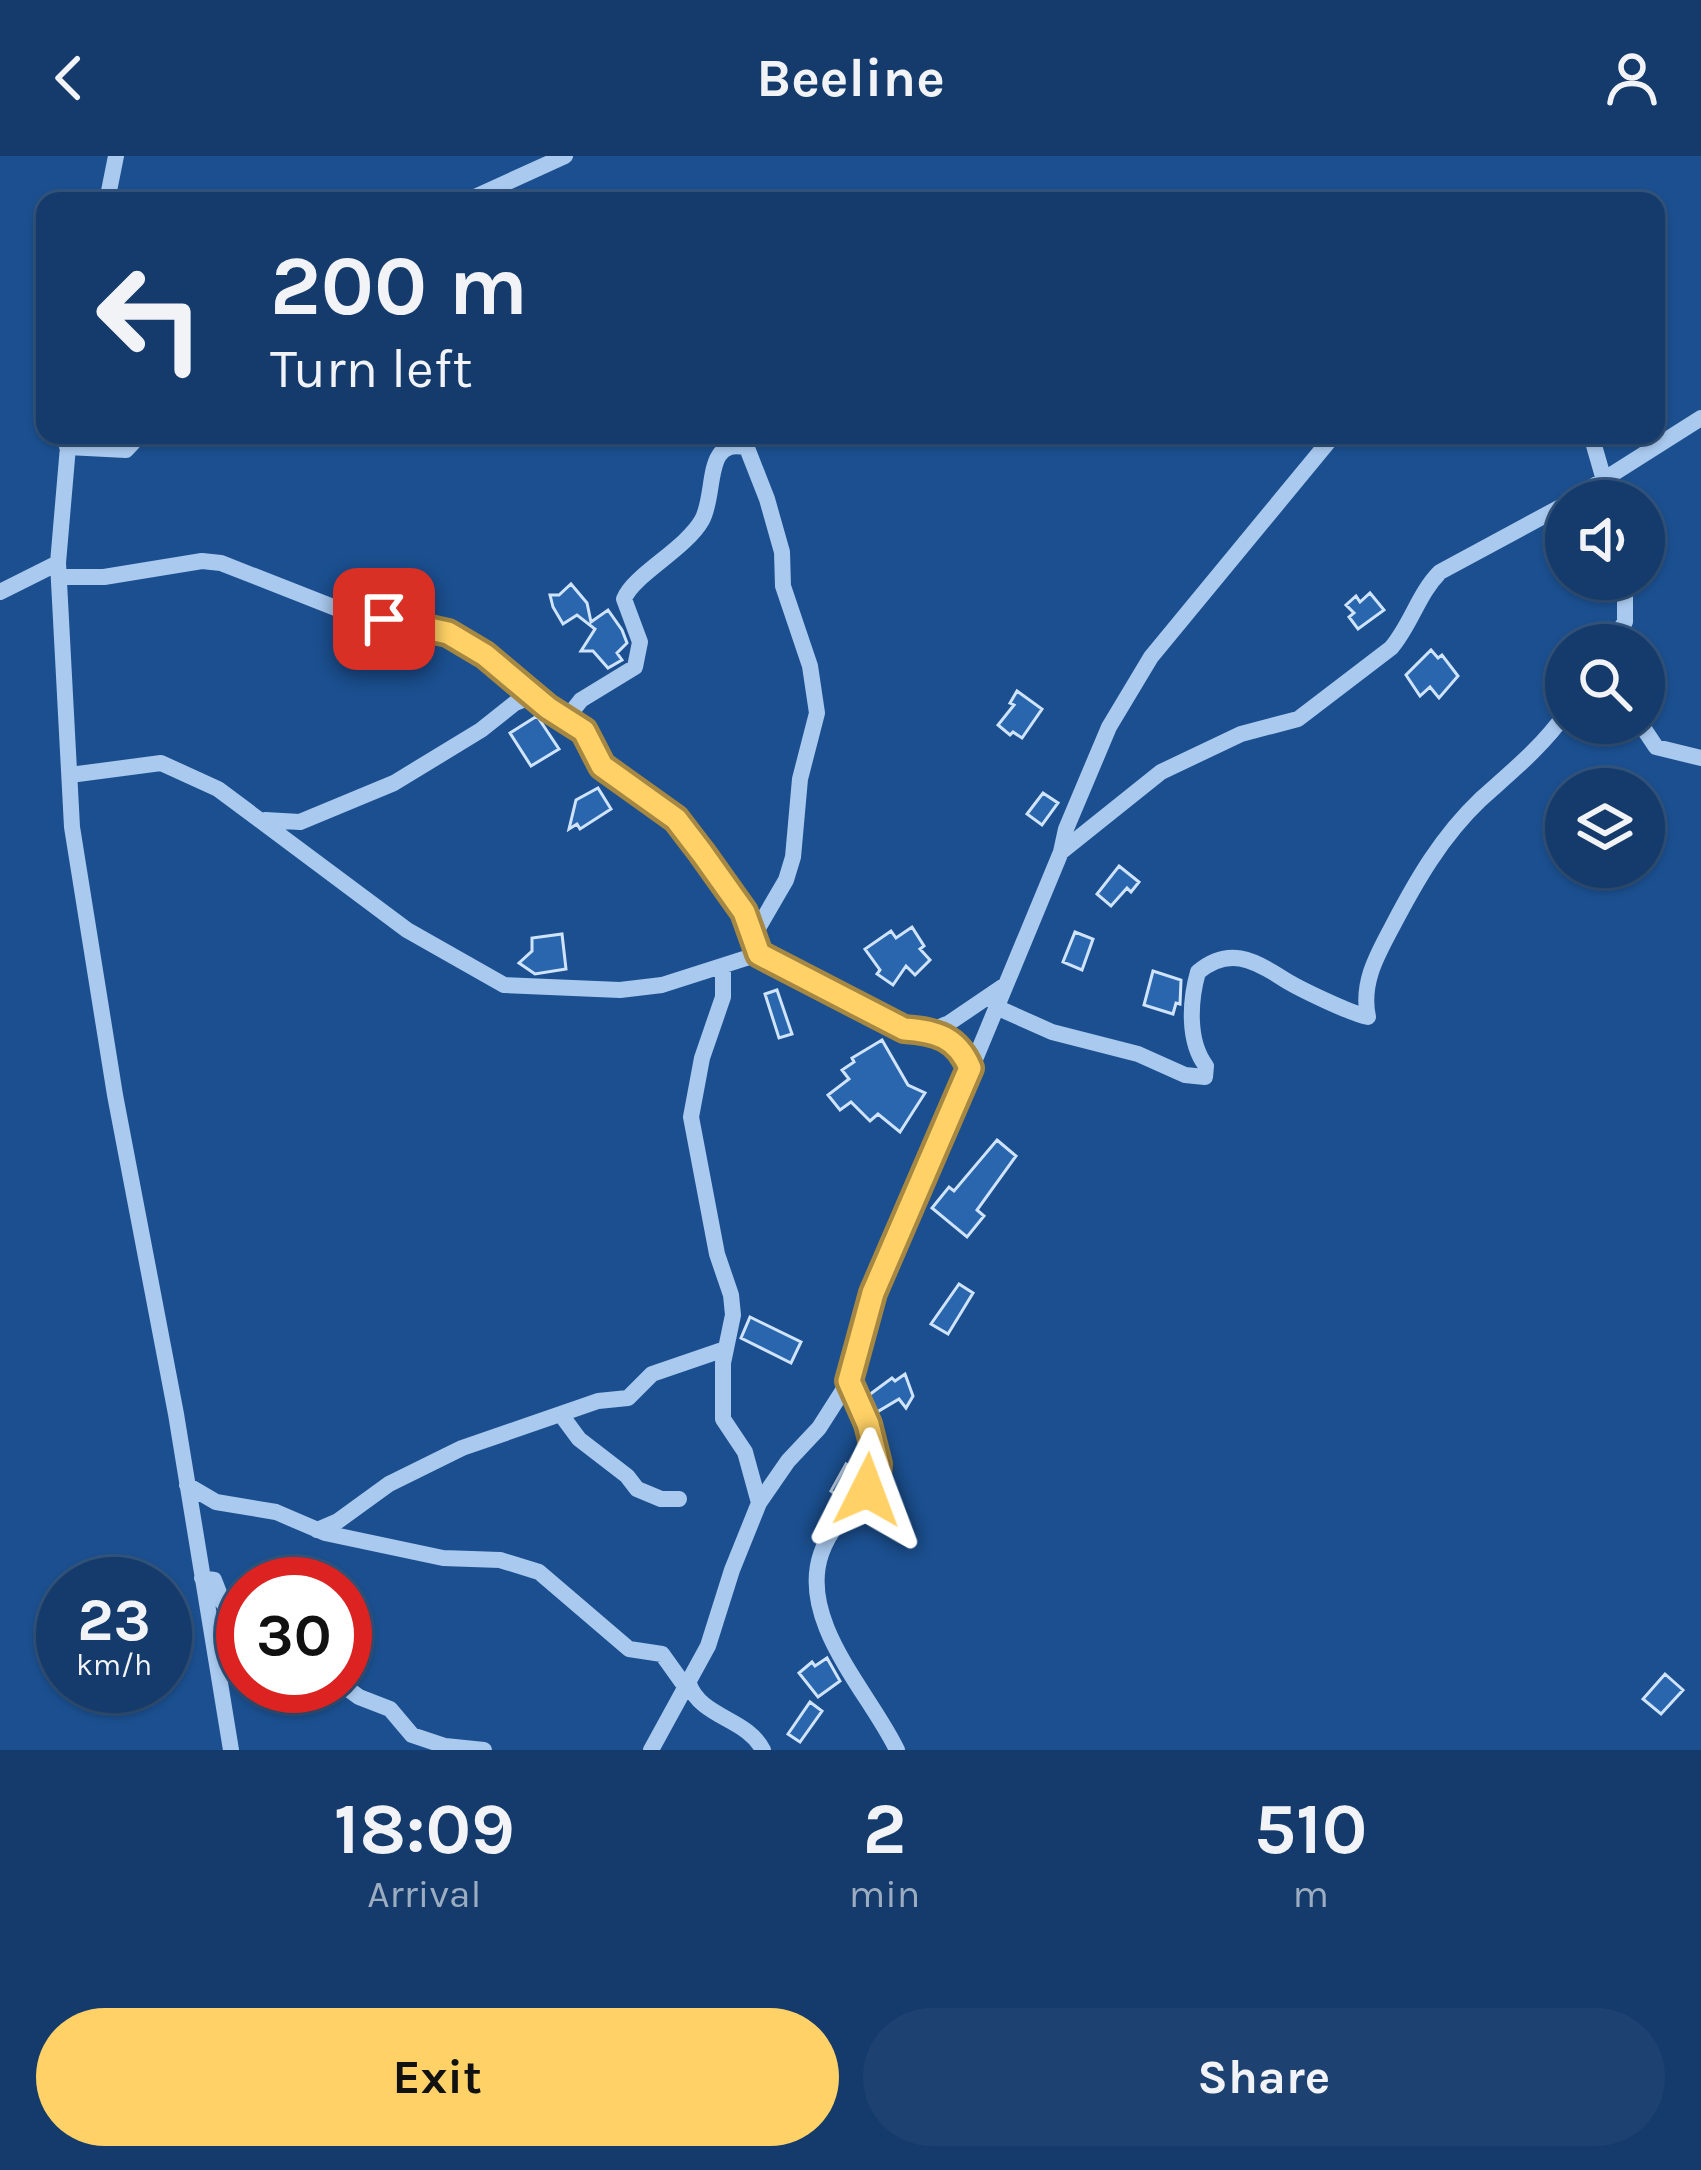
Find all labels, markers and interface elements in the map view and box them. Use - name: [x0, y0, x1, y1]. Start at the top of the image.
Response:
- icon: back: [36, 45, 102, 111]
- icon: person: [1599, 45, 1665, 111]
- text: Beeline: [756, 46, 945, 110]
- text: 200 m: [270, 237, 528, 335]
- icon: left: [72, 240, 228, 396]
- text: Turn left: [270, 337, 473, 401]
- map controls: [1545, 480, 1665, 888]
- button: sound: [1545, 480, 1665, 600]
- pin: [333, 568, 435, 670]
- icon: arrive: [351, 586, 417, 652]
- button: search: [1545, 624, 1665, 744]
- button: layers: [1545, 768, 1665, 888]
- position arrow: [804, 1427, 930, 1553]
- speed limit sign: 30: [216, 1557, 372, 1713]
- text: 23: [77, 1585, 151, 1655]
- text: km/h: [76, 1647, 152, 1683]
- text: 18:09: [334, 1787, 515, 1871]
- text: 2: [863, 1787, 906, 1871]
- text: 510: [1254, 1787, 1367, 1871]
- text: Arrival: [367, 1871, 481, 1917]
- text: min: [849, 1871, 920, 1917]
- text: m: [1292, 1871, 1329, 1917]
- button: Exit: [36, 2008, 839, 2146]
- button: Share: [863, 2008, 1665, 2146]

